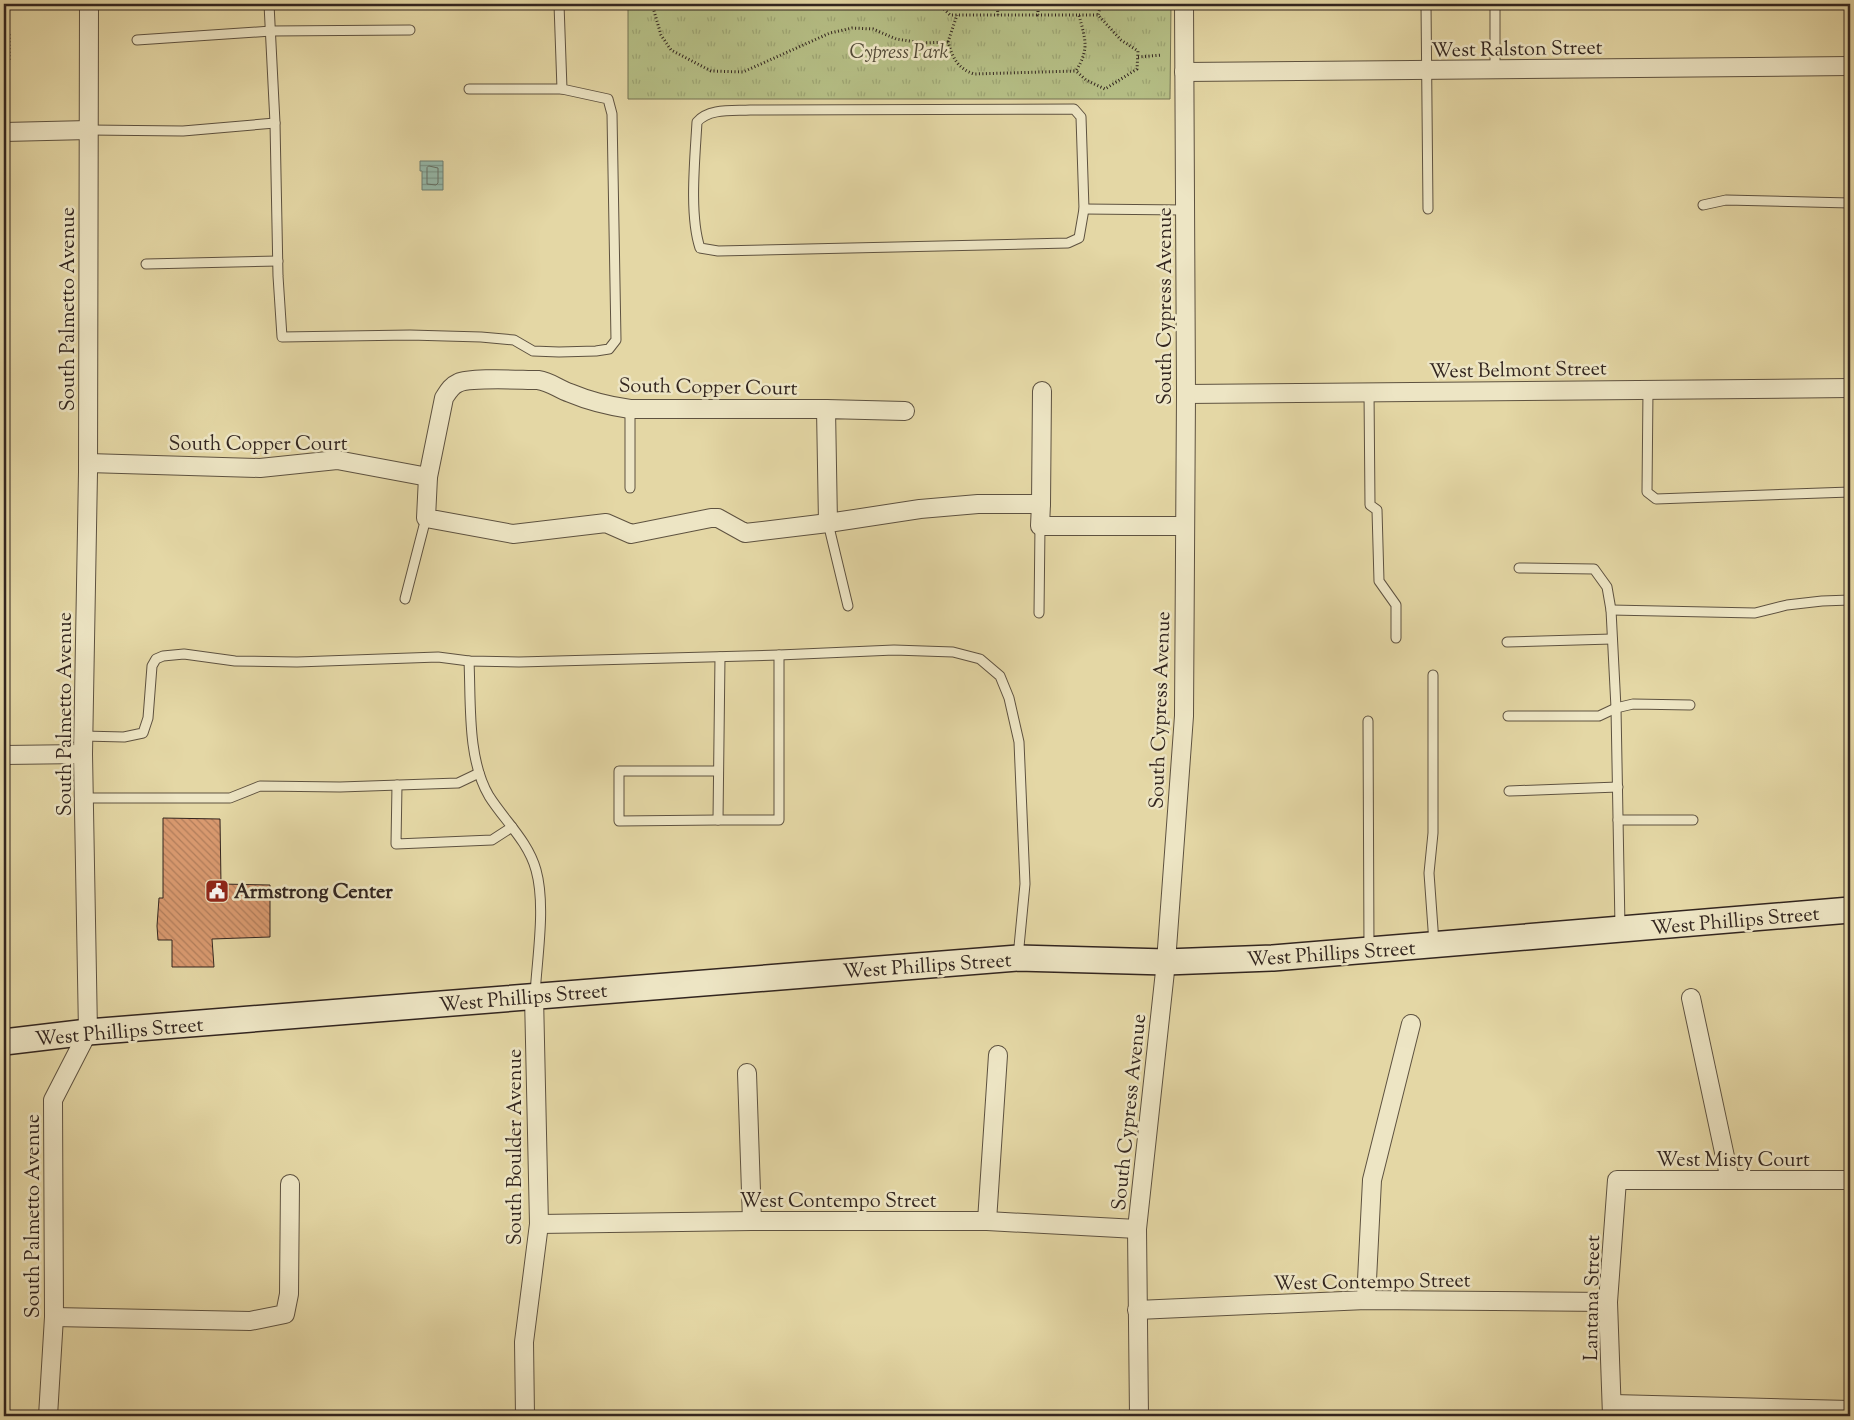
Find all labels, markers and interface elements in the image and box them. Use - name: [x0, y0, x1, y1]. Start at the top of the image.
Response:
- street label: West Ralston Street: [1431, 35, 1603, 66]
- park label: Cypress Park: [849, 39, 949, 68]
- street label: South Palmetto Avenue: [55, 207, 84, 411]
- street label: South Cypress Avenue: [1152, 207, 1181, 405]
- street label: West Belmont Street: [1429, 355, 1607, 388]
- street label: South Copper Court: [618, 372, 798, 405]
- street label: South Copper Court: [169, 431, 348, 460]
- street label: South Cypress Avenue: [1144, 611, 1179, 809]
- street label: South Palmetto Avenue: [52, 612, 81, 816]
- public building icon: Armstrong Center: [204, 878, 230, 904]
- place label: Armstrong Center: [234, 879, 393, 908]
- street label: West Phillips Street: [1650, 901, 1821, 944]
- street label: West Phillips Street: [1246, 935, 1417, 976]
- street label: West Phillips Street: [842, 947, 1013, 988]
- street label: West Phillips Street: [438, 978, 609, 1021]
- street label: West Phillips Street: [34, 1012, 205, 1055]
- street label: South Cypress Avenue: [1106, 1012, 1155, 1212]
- street label: South Boulder Avenue: [502, 1049, 531, 1245]
- street label: South Palmetto Avenue: [20, 1114, 49, 1318]
- street label: West Misty Court: [1656, 1147, 1810, 1176]
- street label: West Contempo Street: [739, 1188, 937, 1217]
- street label: Lantana Street: [1578, 1235, 1609, 1361]
- street label: West Contempo Street: [1273, 1267, 1471, 1300]

